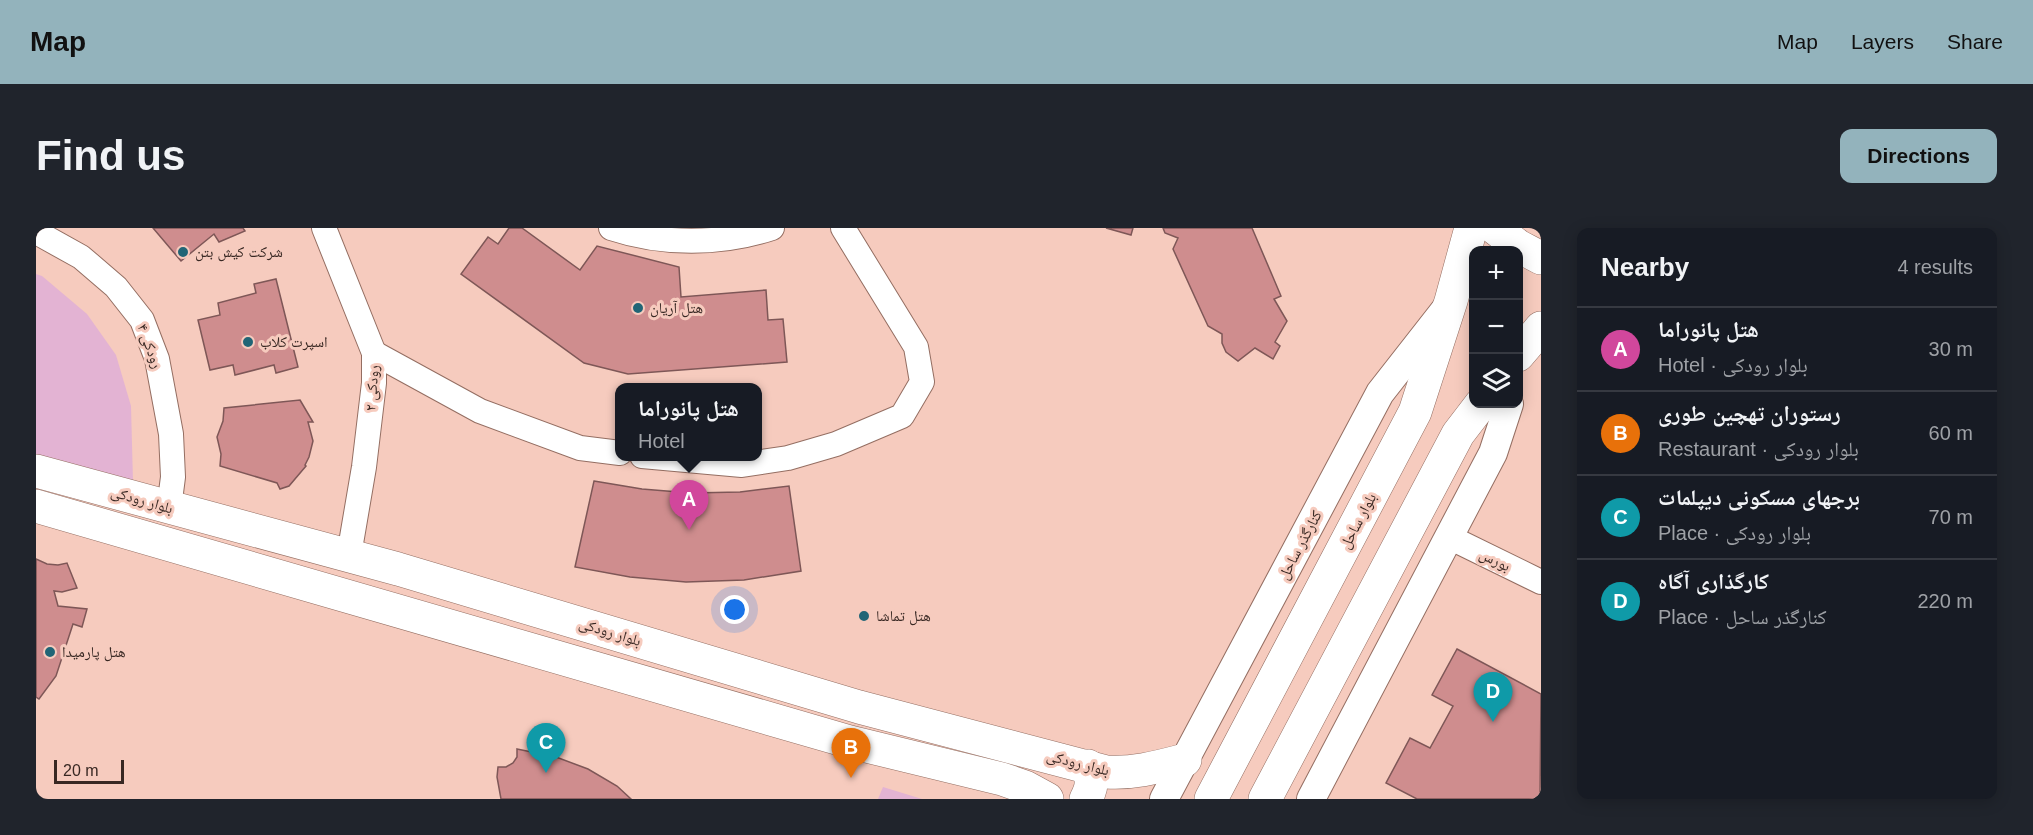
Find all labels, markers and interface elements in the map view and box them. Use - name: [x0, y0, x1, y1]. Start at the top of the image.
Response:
- text: Map: [30, 26, 86, 57]
- text: Map: [1777, 30, 1818, 53]
- text: Layers: [1851, 30, 1914, 53]
- text: Share: [1947, 30, 2003, 53]
- button: Directions: [1840, 129, 1997, 183]
- text: Find us: [36, 132, 185, 179]
- place label: شرکت کیش بتن: [195, 243, 283, 262]
- marker: شرکت کیش بتن: [176, 245, 190, 259]
- map controls: [1469, 246, 1523, 408]
- button: +: [1469, 246, 1523, 300]
- text: Nearby: [1601, 252, 1689, 282]
- text: 4 results: [1897, 256, 1973, 278]
- place label: هتل آریان: [650, 299, 703, 318]
- button: −: [1469, 300, 1523, 354]
- marker: هتل آریان: [631, 301, 645, 315]
- text: هتل پانوراما: [1658, 317, 1759, 342]
- street label: رودکی ۴: [133, 321, 166, 371]
- place label: اسپرت کلاب: [260, 333, 328, 351]
- marker: اسپرت کلاب: [241, 335, 255, 349]
- text: A: [1613, 338, 1628, 360]
- text: 30 m: [1929, 338, 1973, 360]
- button: layers: [1469, 354, 1523, 408]
- text: Hotel · بلوار رودکی: [1658, 354, 1808, 376]
- street label: رودکی ۲: [361, 364, 384, 412]
- popup: [615, 383, 762, 461]
- text: هتل پانوراما: [638, 396, 739, 421]
- text: رستوران تهچین طوری: [1658, 401, 1841, 426]
- text: B: [1613, 422, 1628, 444]
- text: 60 m: [1929, 422, 1973, 444]
- text: Hotel: [638, 430, 685, 452]
- text: Restaurant · بلوار رودکی: [1658, 438, 1859, 460]
- pin: A: [670, 480, 708, 530]
- street label: بلوار رودکی: [109, 483, 175, 518]
- text: برجهای مسکونی دیپلمات: [1658, 485, 1860, 510]
- street label: بلوار ساحل: [1336, 490, 1381, 552]
- text: C: [1613, 506, 1628, 528]
- text: 70 m: [1929, 506, 1973, 528]
- street label: کنارگذر ساحل: [1274, 507, 1327, 583]
- text: Place · بلوار رودکی: [1658, 522, 1811, 544]
- street label: بورس: [1476, 545, 1513, 576]
- text: کارگذاری آگاه: [1658, 569, 1769, 594]
- text: D: [1613, 590, 1628, 612]
- text: 220 m: [1917, 590, 1973, 612]
- your location: [720, 595, 749, 624]
- text: Place · کنارگذر ساحل: [1658, 606, 1827, 628]
- place label: هتل تماشا: [876, 607, 931, 626]
- marker: هتل تماشا: [857, 609, 871, 623]
- street label: بلوار رودکی: [577, 614, 643, 651]
- place label: هتل پارمیدا: [62, 643, 126, 662]
- marker: هتل پارمیدا: [43, 645, 57, 659]
- pin: D: [1474, 672, 1512, 722]
- pin: C: [526, 724, 566, 773]
- pin: B: [832, 728, 870, 778]
- street label: بلوار رودکی: [1045, 747, 1111, 780]
- scale bar: [54, 757, 124, 784]
- text: 20 m: [63, 762, 99, 779]

